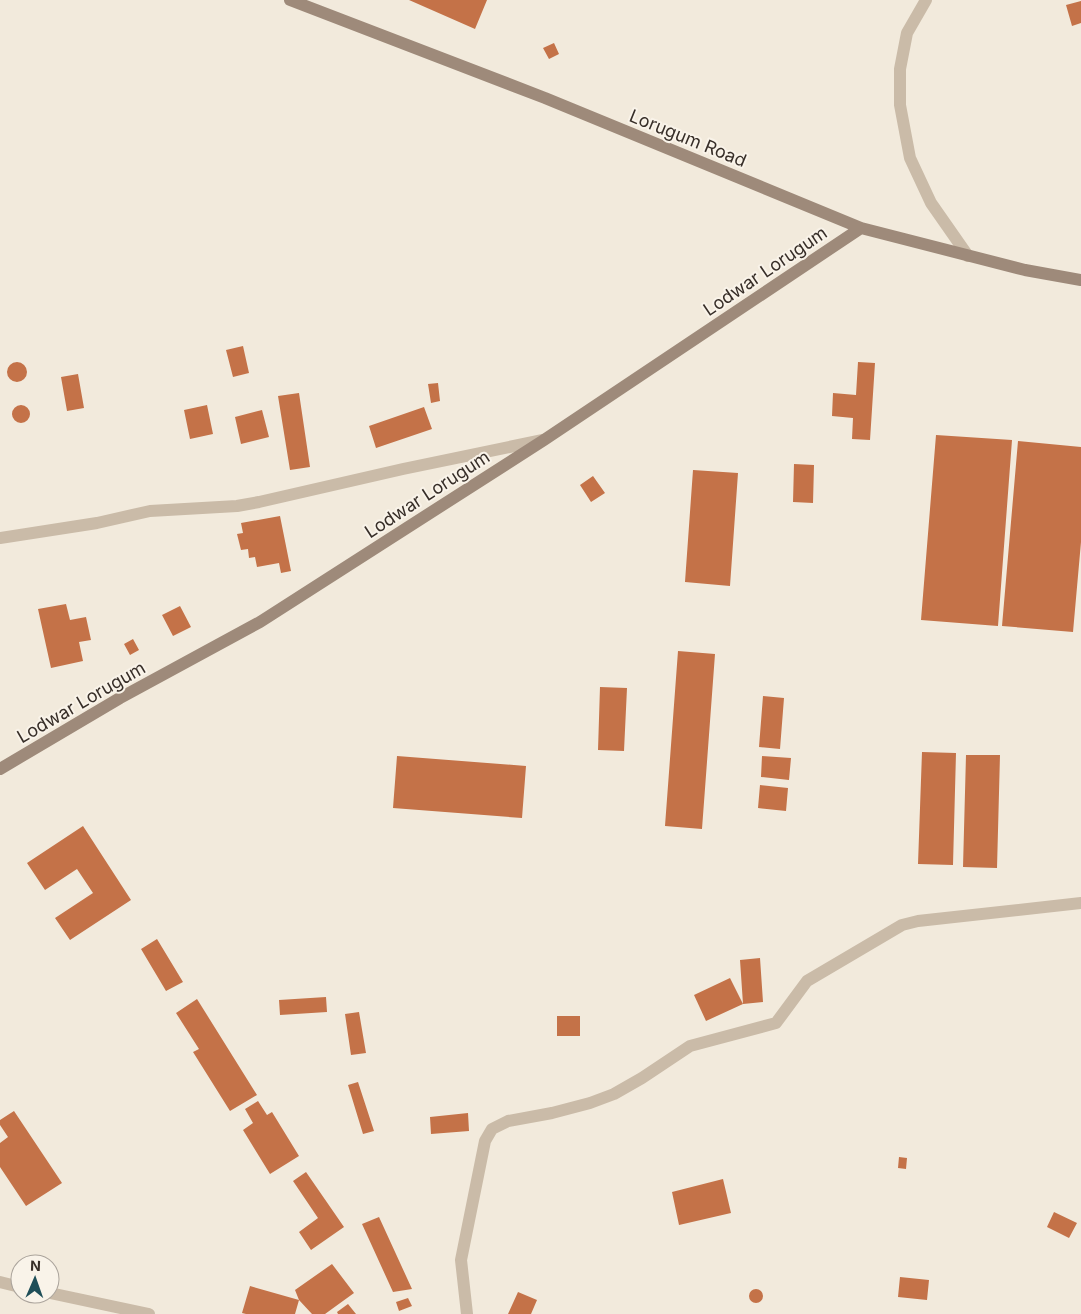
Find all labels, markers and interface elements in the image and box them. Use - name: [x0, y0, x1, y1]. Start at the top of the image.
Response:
- street label: Lorugum Road: [626, 105, 750, 171]
- street label: Lodwar Lorugum: [699, 222, 831, 320]
- street label: Lodwar Lorugum: [361, 446, 493, 542]
- street label: Lodwar Lorugum: [13, 657, 149, 747]
- north arrow: [10, 1254, 60, 1304]
- text: N: [30, 1257, 41, 1274]

